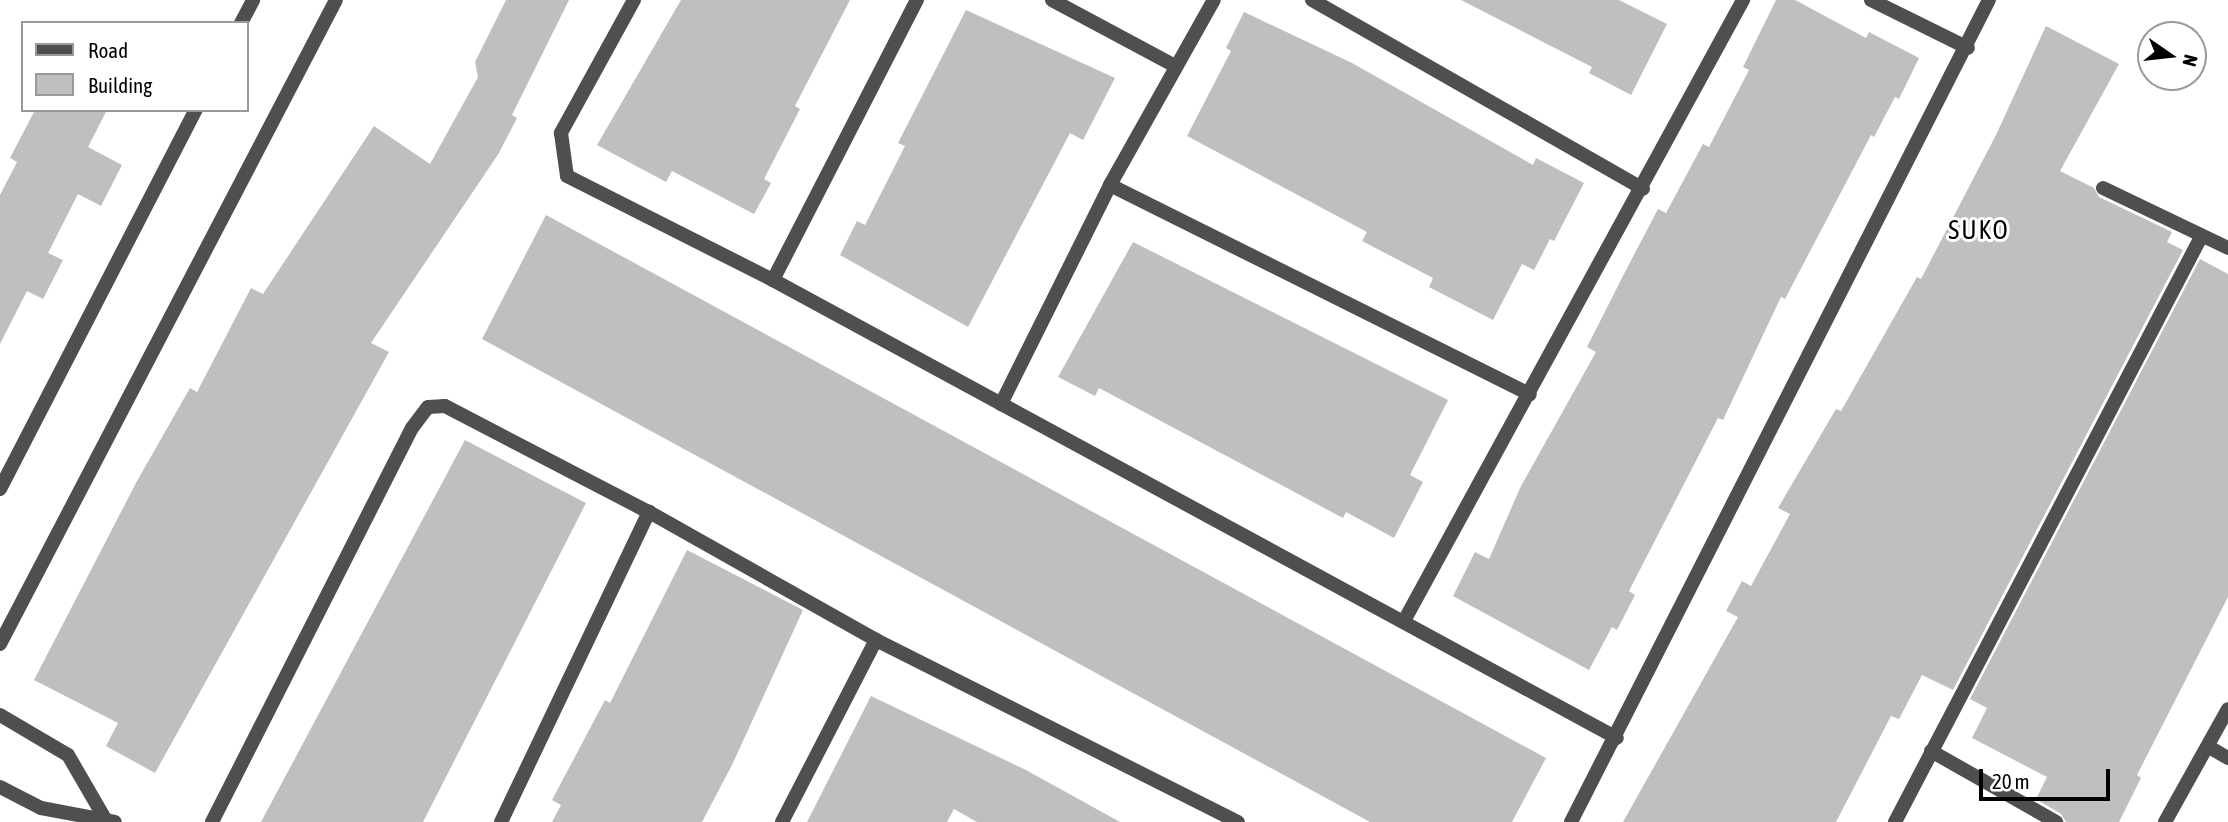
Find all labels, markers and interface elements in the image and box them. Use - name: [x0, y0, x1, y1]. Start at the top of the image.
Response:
- legend: [21, 21, 248, 112]
- north arrow: [2137, 21, 2207, 91]
- text: Road: [88, 38, 128, 62]
- text: N: [2178, 52, 2202, 69]
- text: Building: [88, 73, 152, 97]
- district label: SUKO: [1949, 215, 2009, 247]
- scale bar: [1983, 756, 2114, 800]
- text: 20 m: [1992, 769, 2030, 793]

